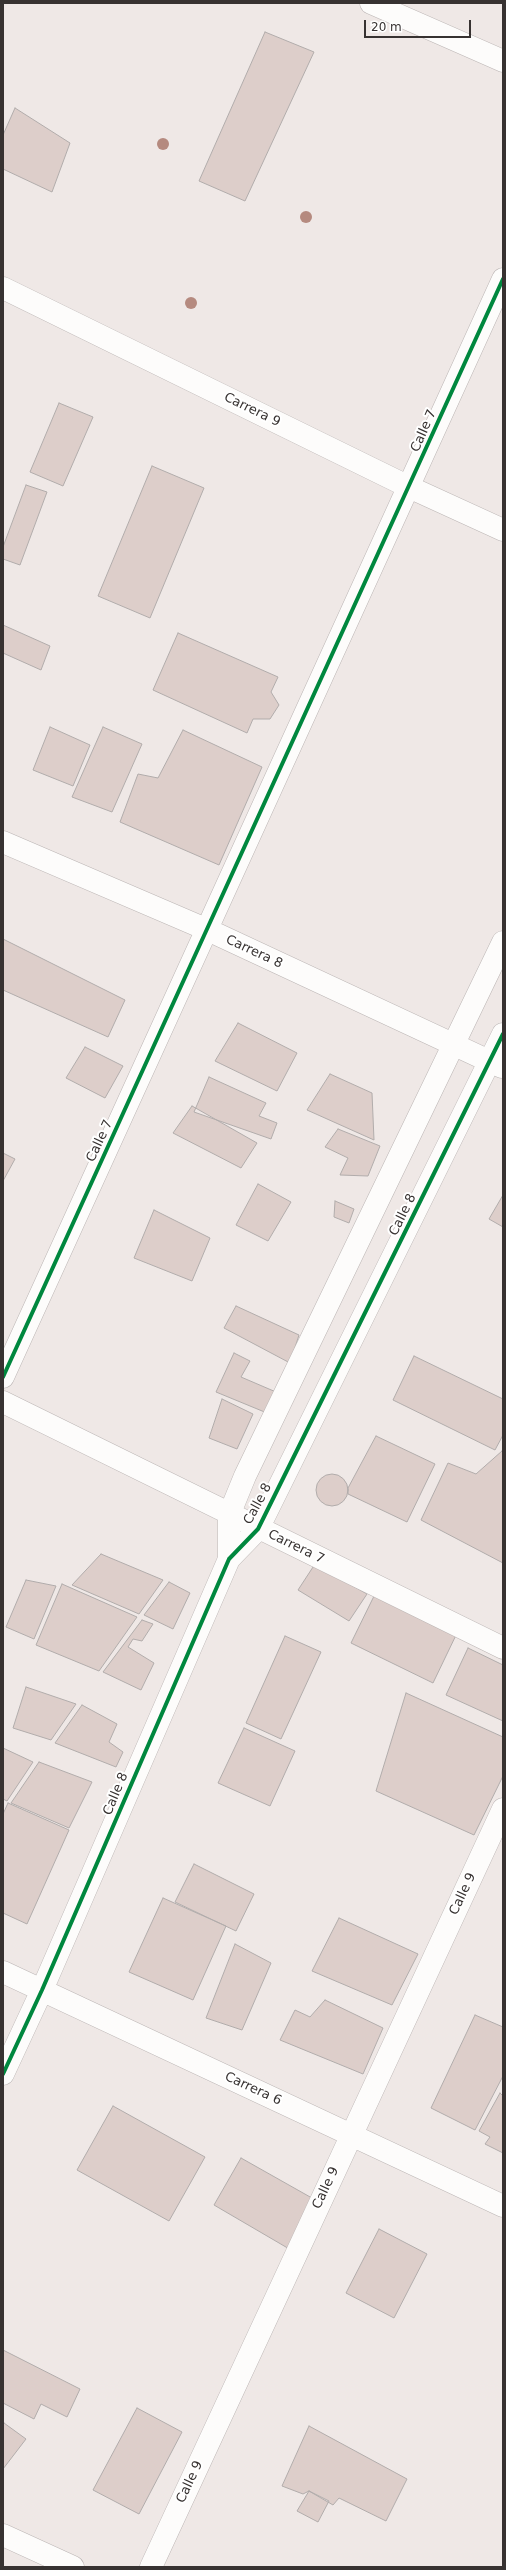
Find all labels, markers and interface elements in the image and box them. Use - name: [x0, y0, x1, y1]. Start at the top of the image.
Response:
- scale bar: [366, 12, 473, 38]
- text: 20 m: [371, 20, 402, 34]
- street label: Carrera 9: [221, 390, 283, 430]
- street label: Calle 7: [408, 407, 440, 455]
- street label: Carrera 8: [223, 932, 285, 972]
- street label: Calle 7: [83, 1117, 117, 1165]
- street label: Calle 8: [386, 1192, 420, 1238]
- street label: Calle 8: [241, 1481, 275, 1527]
- street label: Carrera 7: [265, 1527, 327, 1567]
- street label: Calle 8: [100, 1770, 132, 1818]
- street label: Calle 9: [446, 1870, 480, 1918]
- street label: Carrera 6: [222, 2069, 284, 2109]
- street label: Calle 9: [309, 2164, 343, 2212]
- street label: Calle 9: [173, 2458, 207, 2506]

